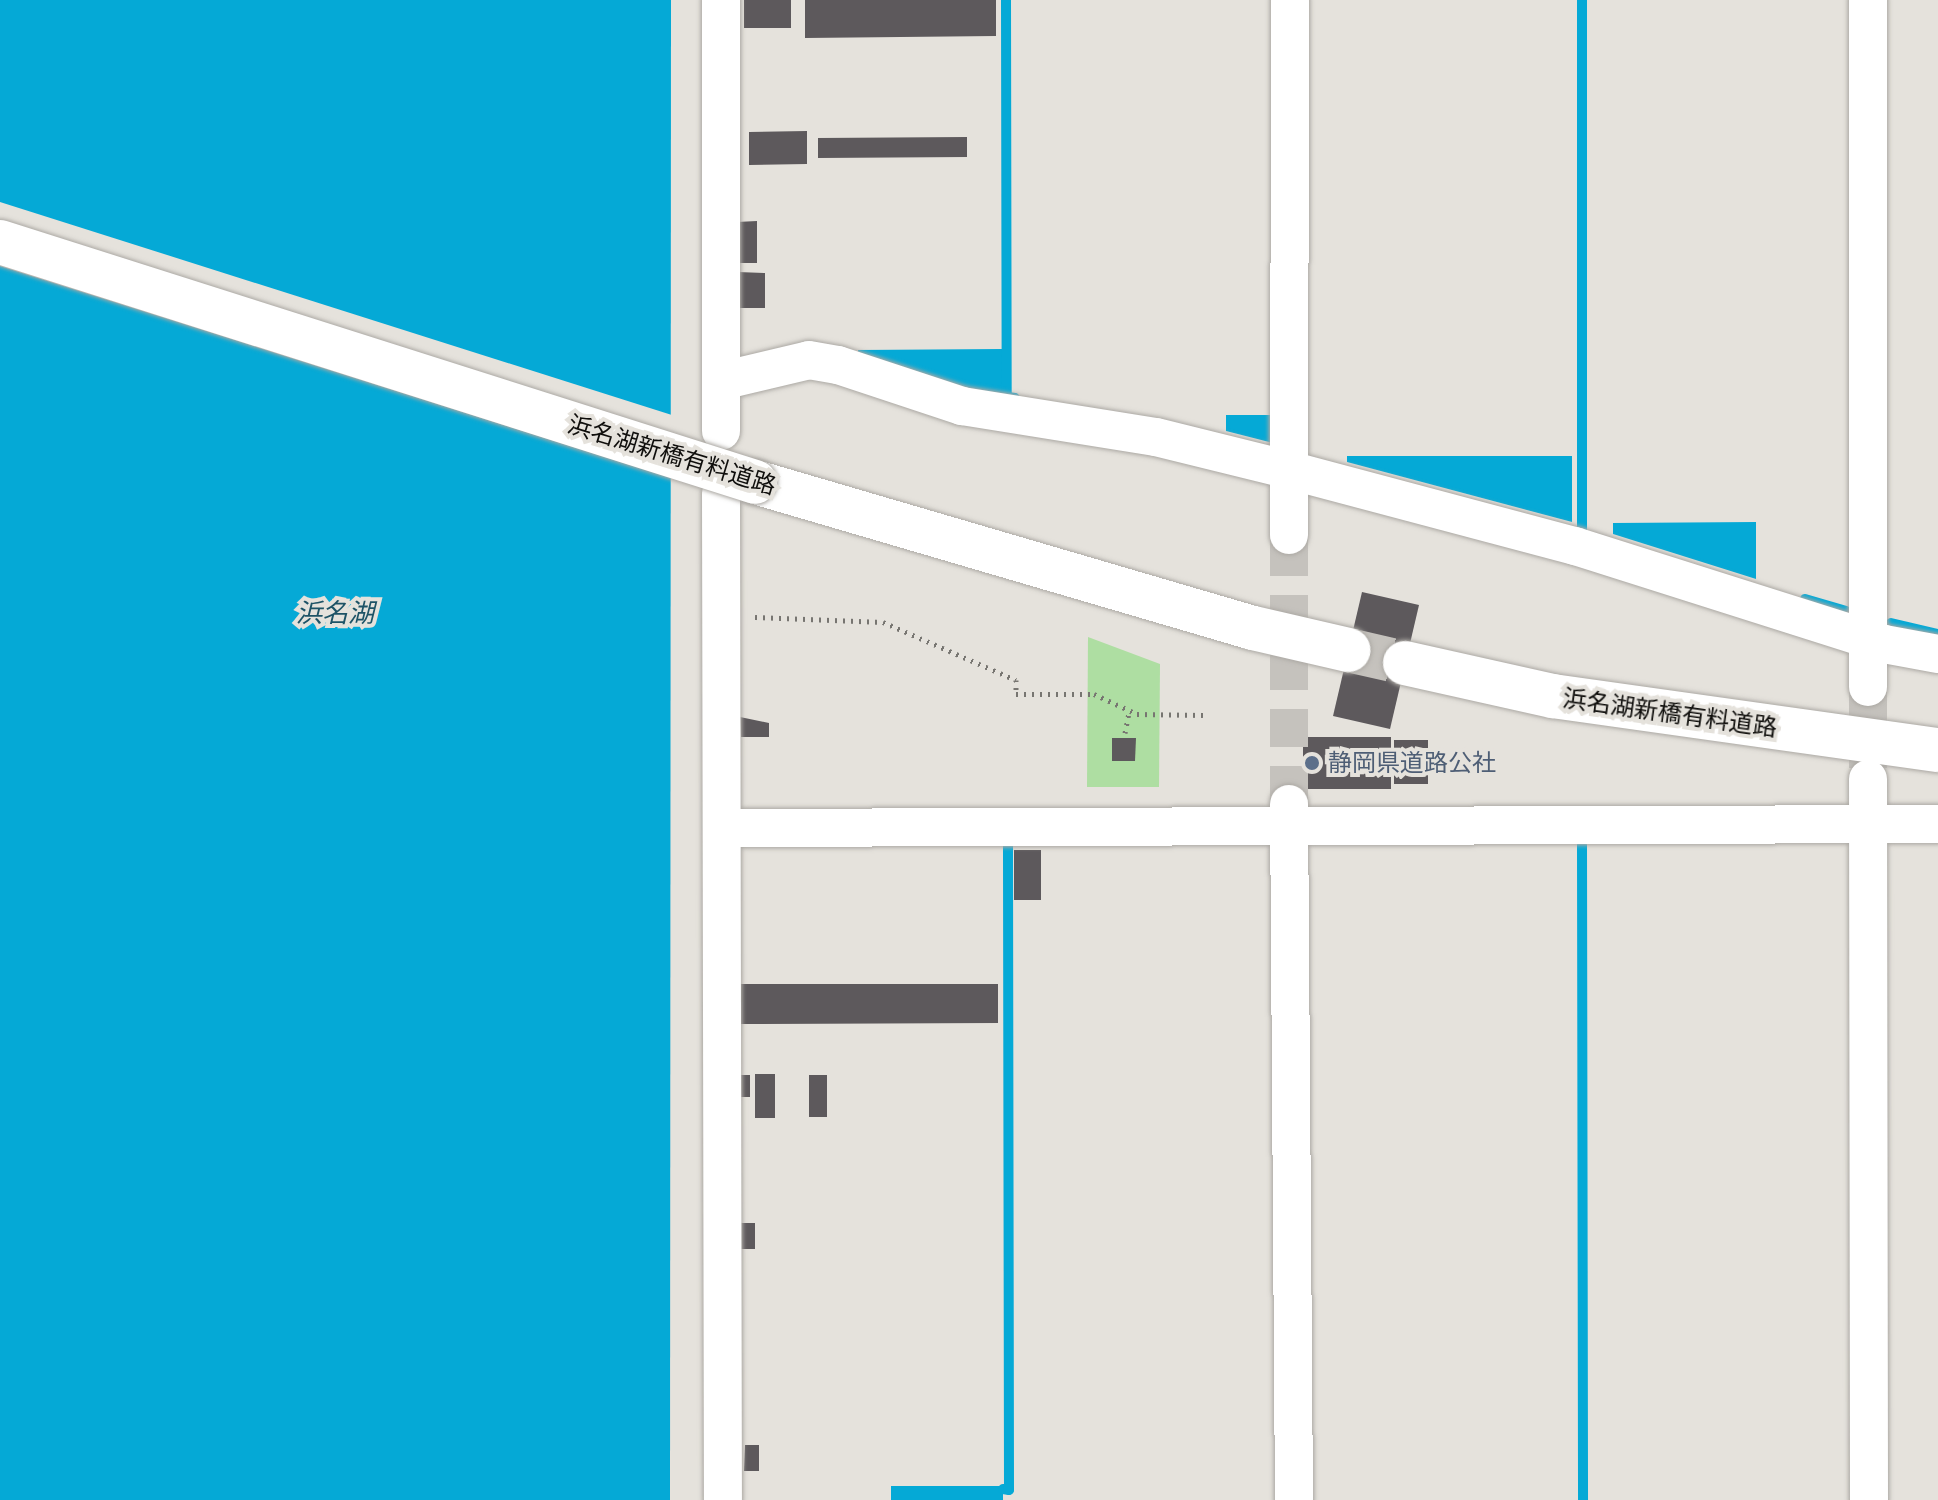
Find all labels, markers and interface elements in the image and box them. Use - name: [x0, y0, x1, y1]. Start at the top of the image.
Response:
- street label: 浜名湖新橋有料道路: [565, 410, 779, 500]
- water label: 浜名湖: [296, 598, 374, 630]
- street label: 浜名湖新橋有料道路: [1561, 684, 1779, 742]
- place label: 静岡県道路公社: [1328, 749, 1496, 777]
- marker: 静岡県道路公社: [1303, 754, 1321, 772]

